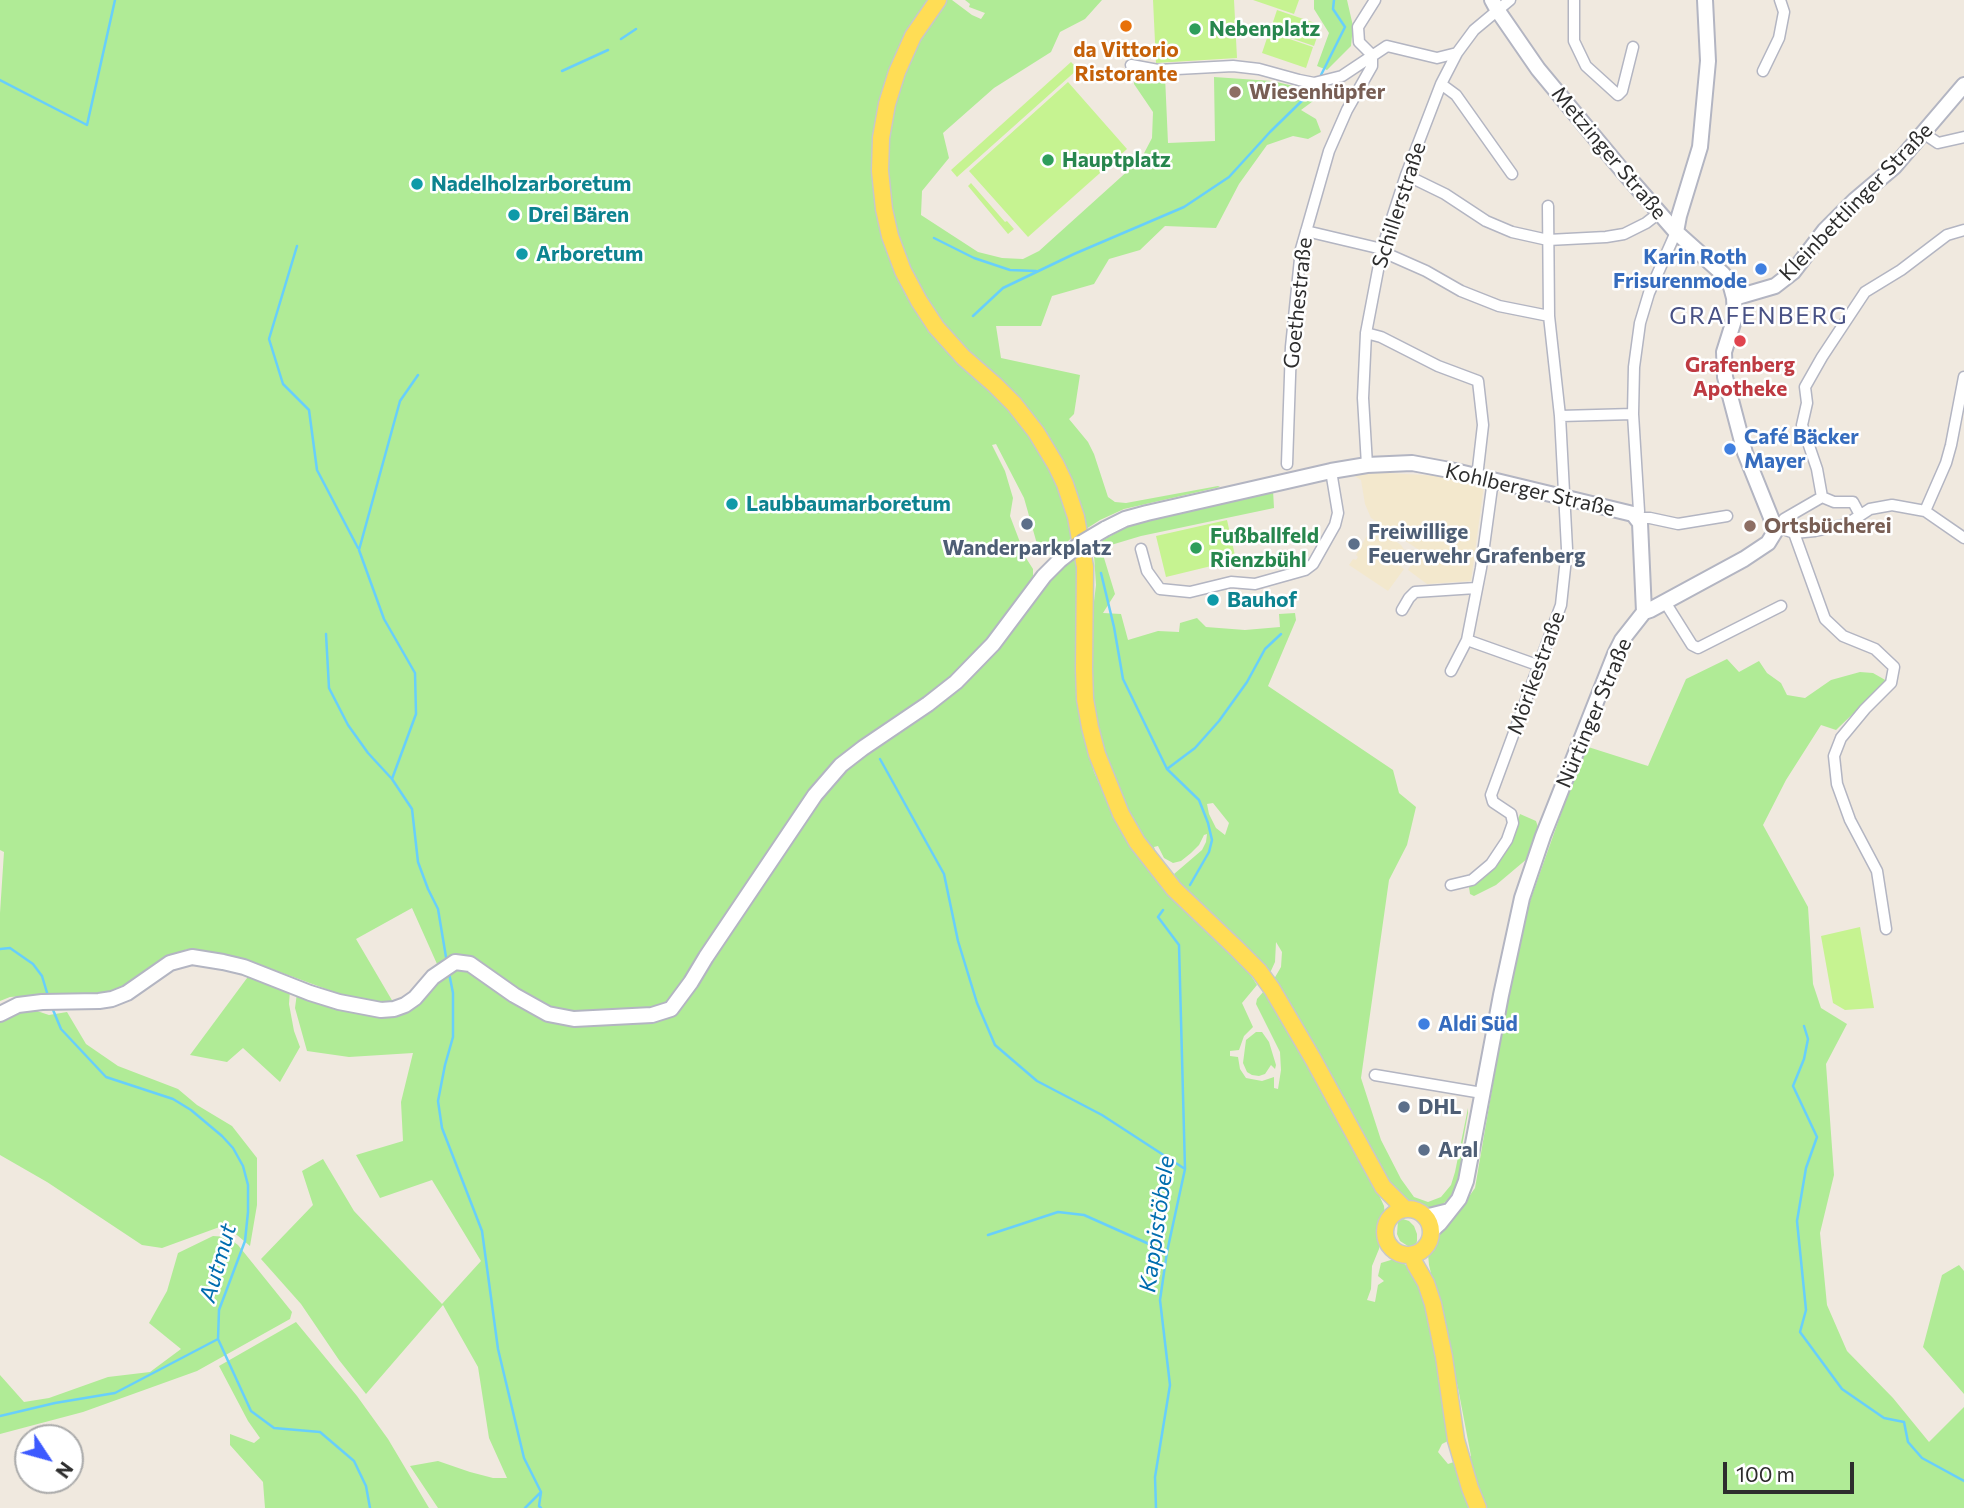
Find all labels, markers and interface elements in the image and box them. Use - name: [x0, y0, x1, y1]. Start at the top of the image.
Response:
- place label: Nebenplatz: [1209, 16, 1320, 42]
- marker: da Vittorio Ristorante: [1118, 18, 1134, 34]
- marker: Nebenplatz: [1187, 21, 1203, 37]
- place label: da Vittorio Ristorante: [1073, 37, 1179, 87]
- place label: Wiesenhüpfer: [1249, 79, 1385, 105]
- street label: Metzinger Straße: [1546, 81, 1672, 225]
- marker: Wiesenhüpfer: [1227, 84, 1243, 100]
- street label: Kleinbettlinger Straße: [1774, 118, 1938, 286]
- street label: Schillerstraße: [1367, 139, 1431, 271]
- place label: Hauptplatz: [1062, 147, 1171, 173]
- marker: Hauptplatz: [1040, 152, 1056, 168]
- place label: Nadelholzarboretum: [431, 171, 631, 197]
- marker: Nadelholzarboretum: [409, 176, 425, 192]
- place label: Drei Bären: [528, 202, 629, 228]
- marker: Drei Bären: [506, 207, 522, 223]
- street label: Goethestraße: [1279, 236, 1317, 370]
- place label: Arboretum: [536, 241, 643, 267]
- place label: Karin Roth Frisurenmode: [1613, 244, 1747, 294]
- marker: Arboretum: [514, 246, 530, 262]
- marker: Karin Roth Frisurenmode: [1753, 261, 1769, 277]
- district label: GRAFENBERG: [1671, 302, 1847, 330]
- marker: Grafenberg Apotheke: [1732, 333, 1748, 349]
- place label: Grafenberg Apotheke: [1685, 352, 1795, 402]
- place label: Café Bäcker Mayer: [1744, 424, 1859, 474]
- marker: Café Bäcker Mayer: [1722, 441, 1738, 457]
- street label: Kohlberger Straße: [1443, 458, 1617, 522]
- place label: Laubbaumarboretum: [746, 491, 951, 517]
- marker: Laubbaumarboretum: [724, 496, 740, 512]
- place label: Ortsbücherei: [1764, 513, 1891, 539]
- marker: Wanderparkplatz: [1019, 516, 1035, 532]
- marker: Ortsbücherei: [1742, 518, 1758, 534]
- place label: Freiwillige Feuerwehr Grafenberg: [1368, 519, 1585, 569]
- place label: Fußballfeld Rienzbühl: [1210, 523, 1319, 573]
- place label: Wanderparkplatz: [942, 535, 1112, 561]
- marker: Freiwillige Feuerwehr Grafenberg: [1346, 536, 1362, 552]
- marker: Fußballfeld Rienzbühl: [1188, 540, 1204, 556]
- place label: Bauhof: [1227, 587, 1297, 613]
- marker: Bauhof: [1205, 592, 1221, 608]
- street label: Mörikestraße: [1502, 608, 1570, 738]
- street label: Nürtinger Straße: [1551, 634, 1637, 792]
- place label: Aldi Süd: [1438, 1011, 1518, 1037]
- marker: Aldi Süd: [1416, 1016, 1432, 1032]
- place label: DHL: [1418, 1094, 1461, 1120]
- marker: DHL: [1396, 1099, 1412, 1115]
- place label: Aral: [1438, 1137, 1478, 1163]
- marker: Aral: [1416, 1142, 1432, 1158]
- water label: Kappistöbele: [1134, 1154, 1180, 1294]
- water label: Autmut: [194, 1221, 242, 1305]
- north arrow: [14, 1424, 84, 1494]
- scale bar: [1726, 1448, 1857, 1492]
- text: N: [51, 1458, 78, 1483]
- text: 100 m: [1736, 1461, 1795, 1486]

